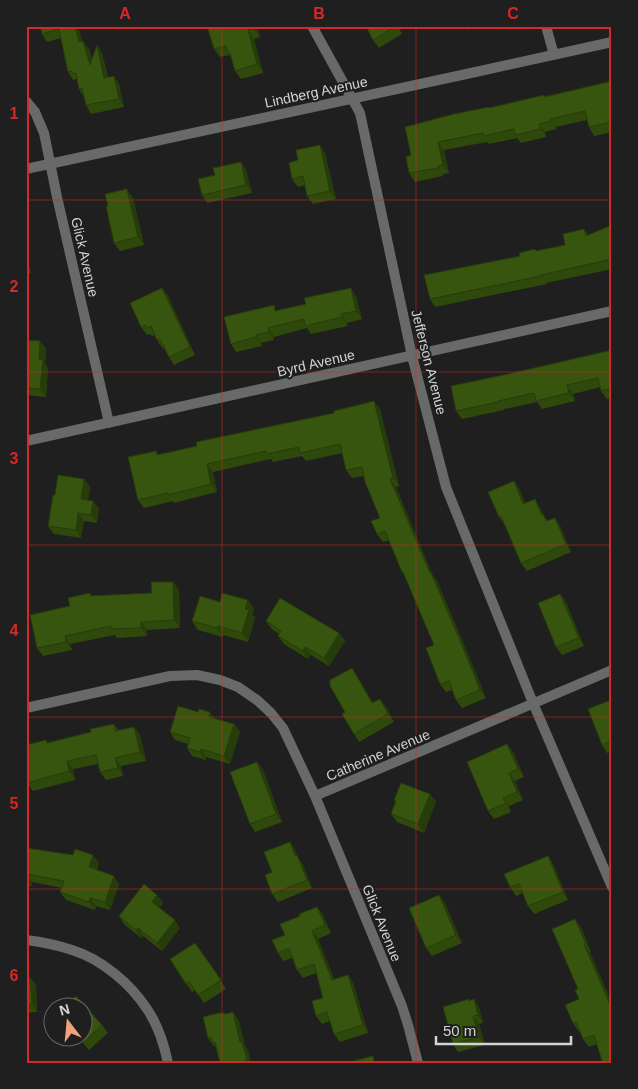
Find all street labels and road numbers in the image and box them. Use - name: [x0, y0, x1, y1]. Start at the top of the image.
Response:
- street label: Lindberg Avenue: [263, 73, 369, 111]
- street label: Glick Avenue: [68, 216, 102, 299]
- street label: Jefferson Avenue: [408, 308, 450, 416]
- street label: Byrd Avenue: [276, 346, 357, 380]
- street label: Catherine Avenue: [324, 726, 432, 784]
- street label: Glick Avenue: [359, 882, 405, 964]

